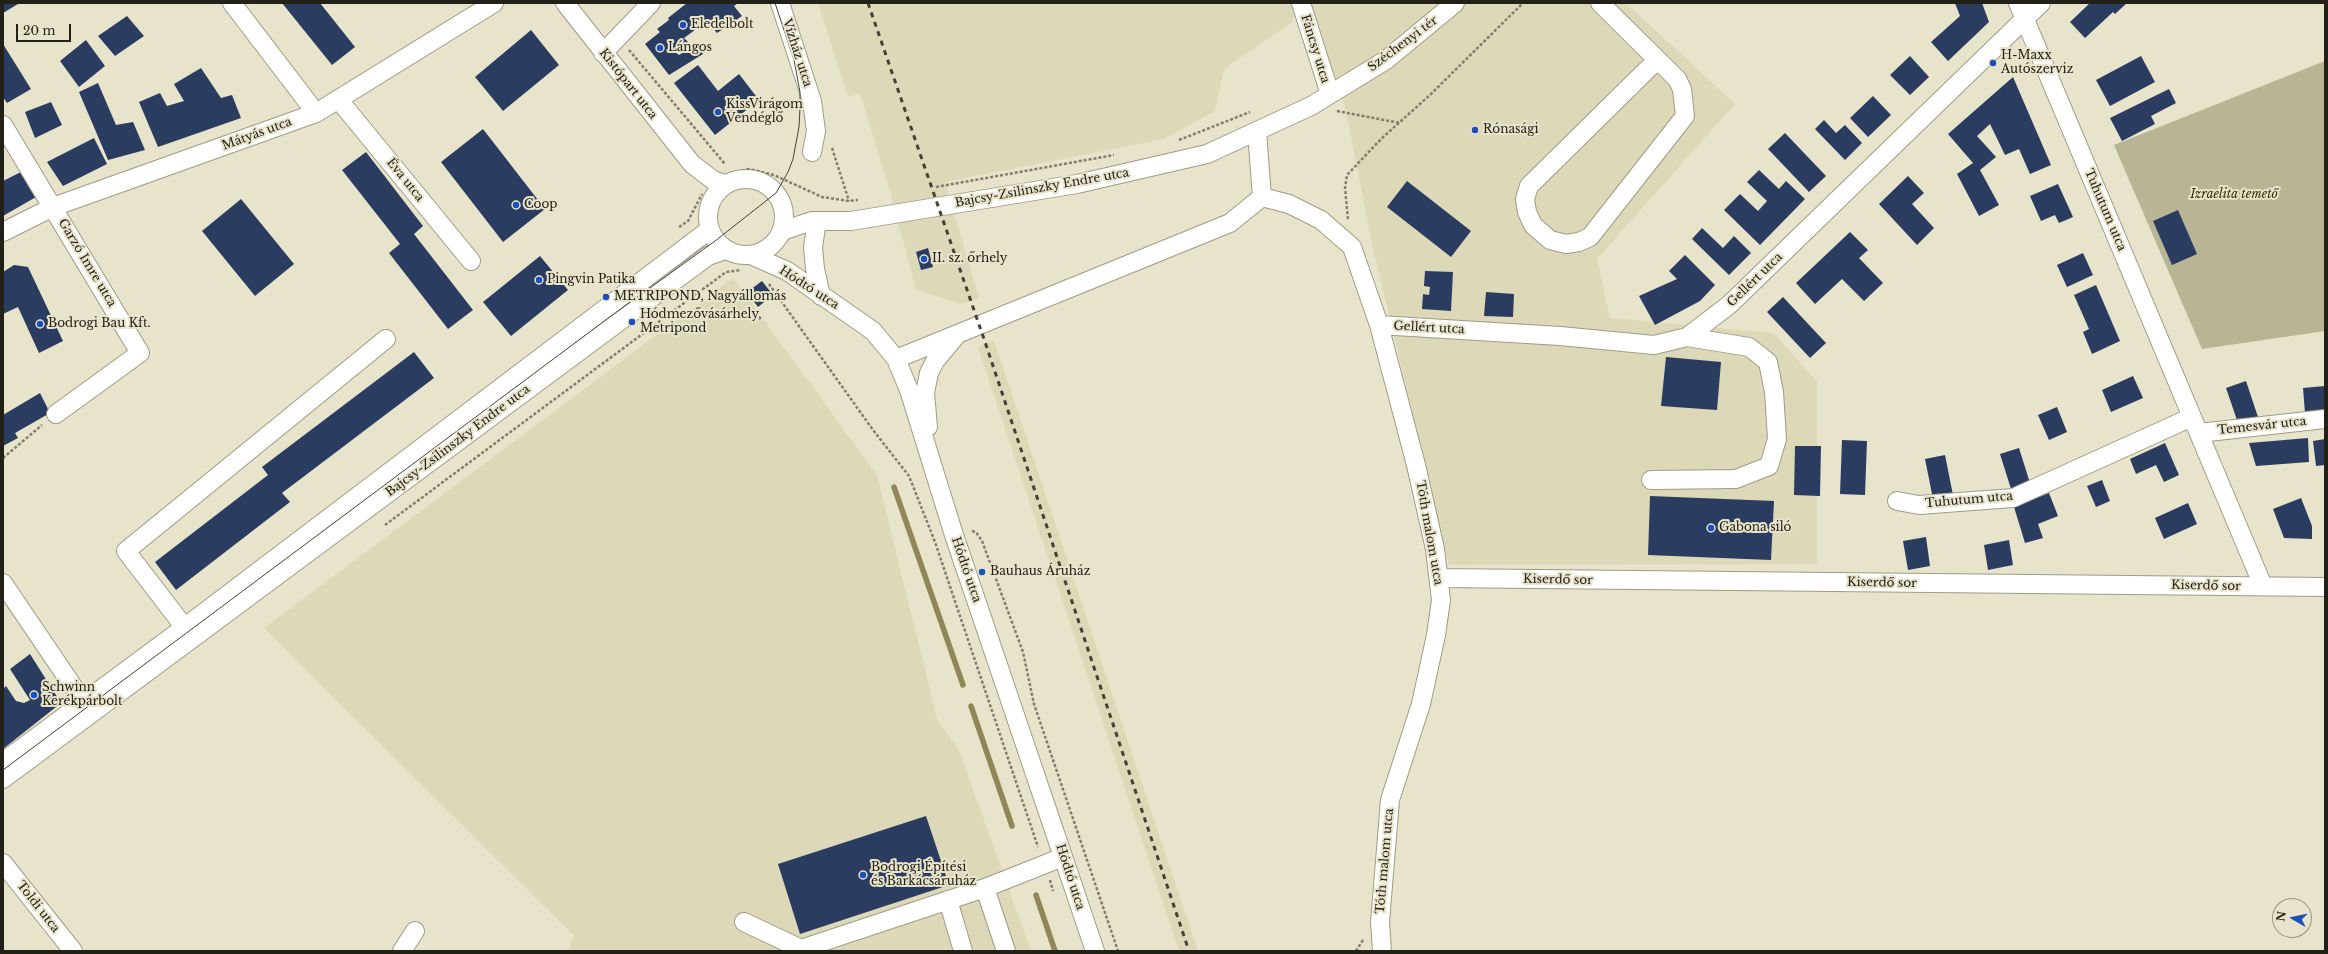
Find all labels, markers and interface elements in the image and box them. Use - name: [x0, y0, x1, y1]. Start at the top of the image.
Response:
- street label: Fáncsy utca: [1298, 13, 1332, 85]
- street label: Széchenyi tér: [1365, 13, 1441, 75]
- scale bar: [18, 16, 73, 42]
- street label: Vízház utca: [779, 17, 815, 89]
- place label: Eledelbolt: [691, 18, 753, 32]
- marker: Eledelbolt: [678, 20, 688, 30]
- text: 20 m: [23, 23, 55, 38]
- place label: Lángos: [668, 41, 712, 55]
- marker: Lángos: [655, 43, 665, 53]
- street label: Kistópart utca: [596, 46, 660, 122]
- place label: H-Maxx Autószerviz: [2001, 49, 2073, 77]
- marker: H-Maxx Autószerviz: [1988, 58, 1998, 68]
- place label: KissVirágom Vendéglő: [726, 98, 803, 126]
- marker: KissVirágom Vendéglő: [713, 107, 723, 117]
- street label: Mátyás utca: [220, 115, 294, 153]
- place label: Rónasági: [1483, 123, 1538, 137]
- marker: Rónasági: [1470, 125, 1480, 135]
- street label: Éva utca: [383, 155, 427, 205]
- street label: Bajcsy-Zsilinszky Endre utca: [954, 166, 1130, 210]
- street label: Tuhutum utca: [2081, 167, 2129, 253]
- park label: Izraelita temető: [2190, 188, 2278, 202]
- place label: Coop: [524, 198, 557, 212]
- marker: Coop: [511, 200, 521, 210]
- street label: Garzó Imre utca: [55, 216, 119, 310]
- street label: Gellért utca: [1724, 250, 1786, 310]
- place label: II. sz. őrhely: [932, 252, 1008, 266]
- marker: II. sz. őrhely: [919, 254, 929, 264]
- street label: Hódtó utca: [776, 263, 842, 313]
- place label: Pingvin Patika: [547, 273, 635, 287]
- marker: Pingvin Patika: [534, 275, 544, 285]
- place label: METRIPOND, Nagyállomás: [614, 290, 786, 304]
- marker: METRIPOND, Nagyállomás: [601, 292, 611, 302]
- place label: Hódmezővásárhely, Metripond: [640, 308, 762, 336]
- place label: Bodrogi Bau Kft.: [48, 317, 151, 331]
- marker: Hódmezővásárhely, Metripond: [627, 317, 637, 327]
- marker: Bodrogi Bau Kft.: [35, 319, 45, 329]
- street label: Gellért utca: [1393, 319, 1465, 337]
- street label: Bajcsy-Zsilinszky Endre utca: [383, 382, 533, 500]
- street label: Temesvár utca: [2217, 414, 2307, 438]
- street label: Tóth malom utca: [1413, 480, 1445, 586]
- street label: Tuhutum utca: [1925, 489, 2013, 511]
- place label: Gabona siló: [1719, 521, 1791, 535]
- marker: Gabona siló: [1706, 523, 1716, 533]
- street label: Hódtó utca: [948, 535, 984, 605]
- place label: Bauhaus Áruház: [990, 565, 1090, 579]
- marker: Bauhaus Áruház: [977, 567, 987, 577]
- street label: Kiserdő sor: [1523, 572, 1593, 588]
- street label: Kiserdő sor: [1847, 575, 1917, 591]
- street label: Kiserdő sor: [2171, 578, 2241, 594]
- place label: Schwinn Kerékpárbolt: [42, 681, 122, 709]
- marker: Schwinn Kerékpárbolt: [29, 690, 39, 700]
- street label: Tóth malom utca: [1373, 808, 1397, 914]
- street label: Hódtó utca: [1053, 842, 1087, 912]
- place label: Bodrogi Építési és Barkácsáruház: [871, 861, 976, 889]
- marker: Bodrogi Építési és Barkácsáruház: [858, 870, 868, 880]
- street label: Toldi utca: [13, 878, 63, 936]
- north arrow: [2272, 898, 2312, 938]
- text: N: [2273, 910, 2289, 922]

